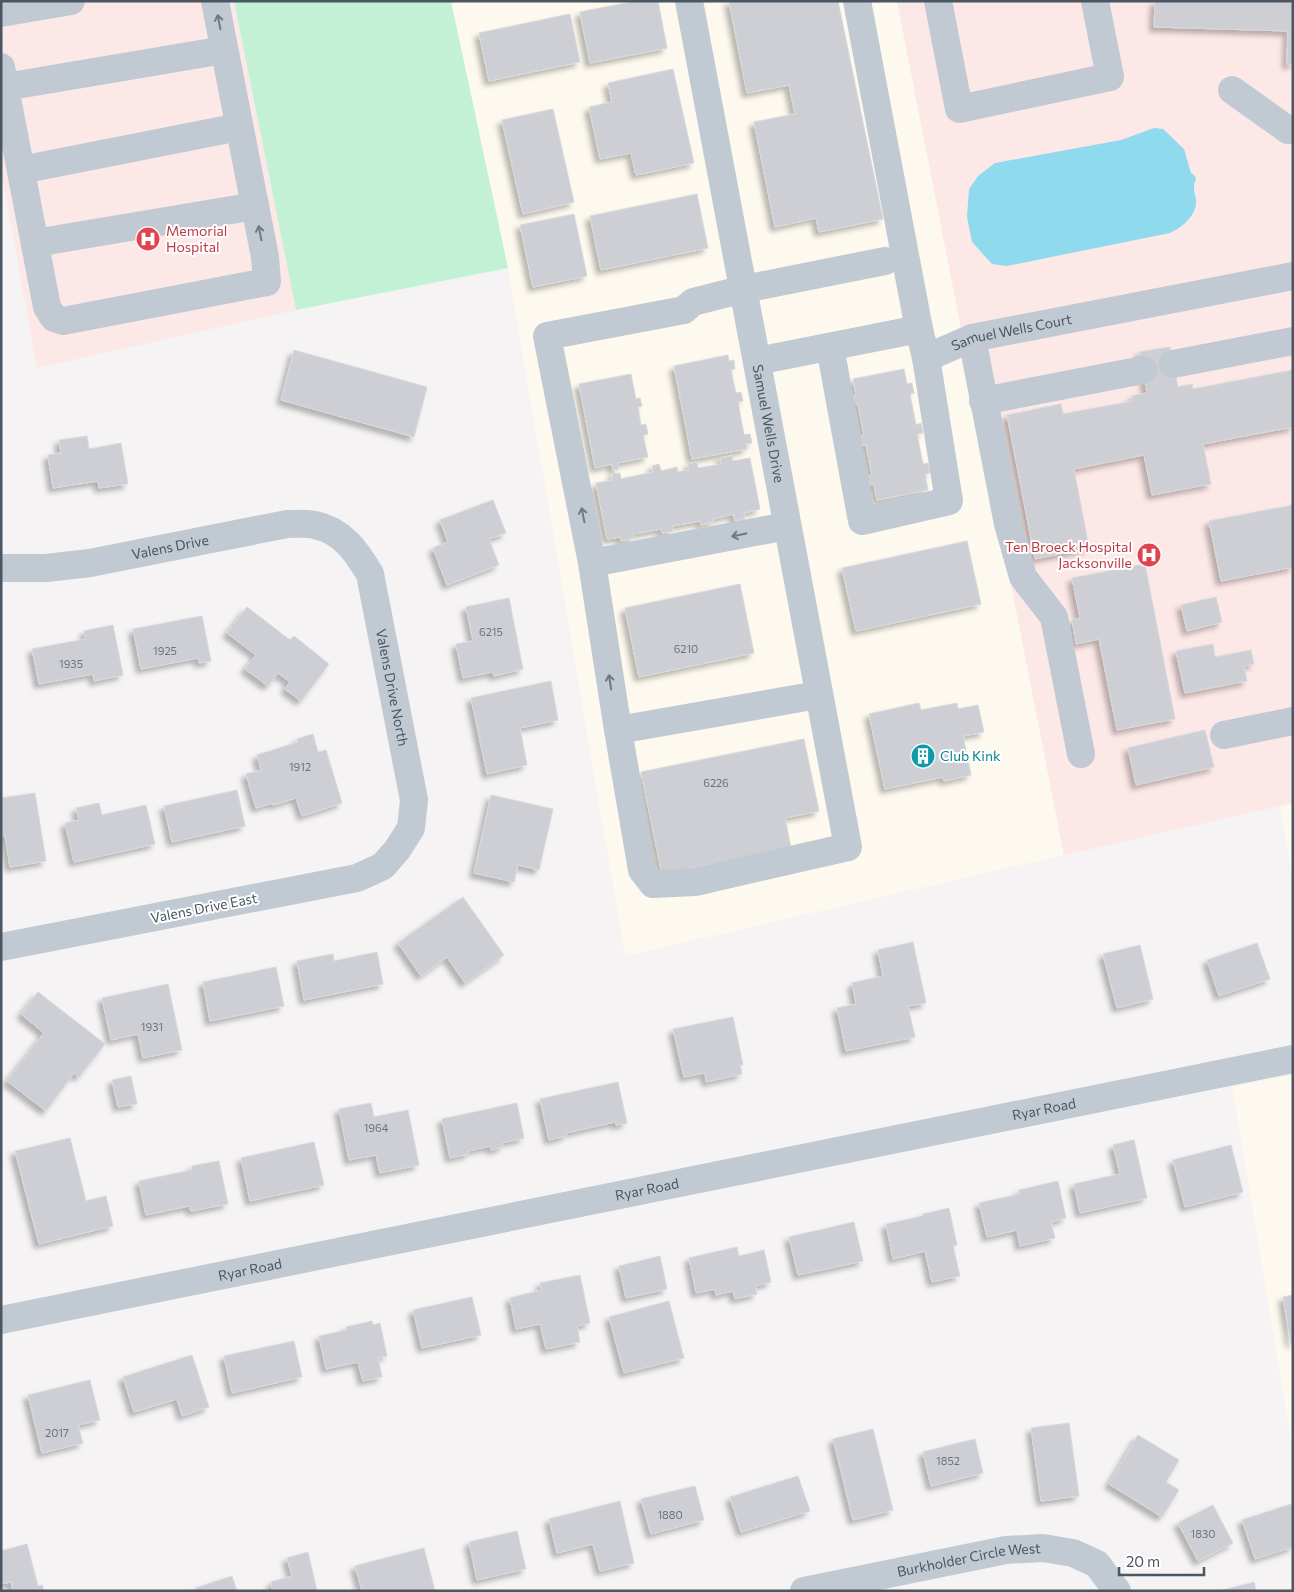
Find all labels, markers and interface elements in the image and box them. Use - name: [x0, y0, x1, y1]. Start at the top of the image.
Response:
- one-way arrow: [214, 15, 223, 31]
- place label: Memorial Hospital: [166, 222, 227, 255]
- hospital icon: Memorial Hospital: [135, 226, 161, 252]
- one-way arrow: [255, 226, 265, 242]
- street label: Samuel Wells Court: [948, 310, 1073, 354]
- street label: Samuel Wells Drive: [749, 363, 788, 484]
- one-way arrow: [577, 508, 587, 524]
- one-way arrow: [732, 530, 748, 540]
- street label: Valens Drive: [130, 531, 210, 563]
- place label: Ten Broeck Hospital Jacksonville: [1005, 538, 1132, 571]
- hospital icon: Ten Broeck Hospital Jacksonville: [1136, 542, 1162, 568]
- house number: 6215: [479, 625, 503, 638]
- street label: Valens Drive North: [373, 627, 412, 748]
- house number: 6210: [674, 642, 698, 655]
- house number: 1925: [153, 644, 177, 657]
- house number: 1935: [59, 657, 83, 670]
- one-way arrow: [605, 674, 615, 690]
- building icon: Club Kink: [910, 743, 936, 769]
- place label: Club Kink: [940, 747, 1001, 764]
- house number: 1912: [289, 760, 311, 773]
- house number: 6226: [703, 776, 729, 789]
- street label: Valens Drive East: [149, 889, 259, 926]
- house number: 1931: [141, 1020, 163, 1033]
- street label: Ryar Road: [1010, 1094, 1077, 1124]
- house number: 1964: [364, 1121, 389, 1134]
- street label: Ryar Road: [613, 1174, 680, 1204]
- street label: Ryar Road: [216, 1254, 283, 1284]
- house number: 2017: [45, 1426, 69, 1439]
- house number: 1852: [936, 1454, 960, 1467]
- house number: 1880: [657, 1508, 683, 1521]
- house number: 1830: [1191, 1527, 1215, 1540]
- street label: Burkholder Circle West: [895, 1539, 1041, 1580]
- scale bar: [1119, 1544, 1204, 1576]
- text: 20 m: [1126, 1552, 1160, 1570]

